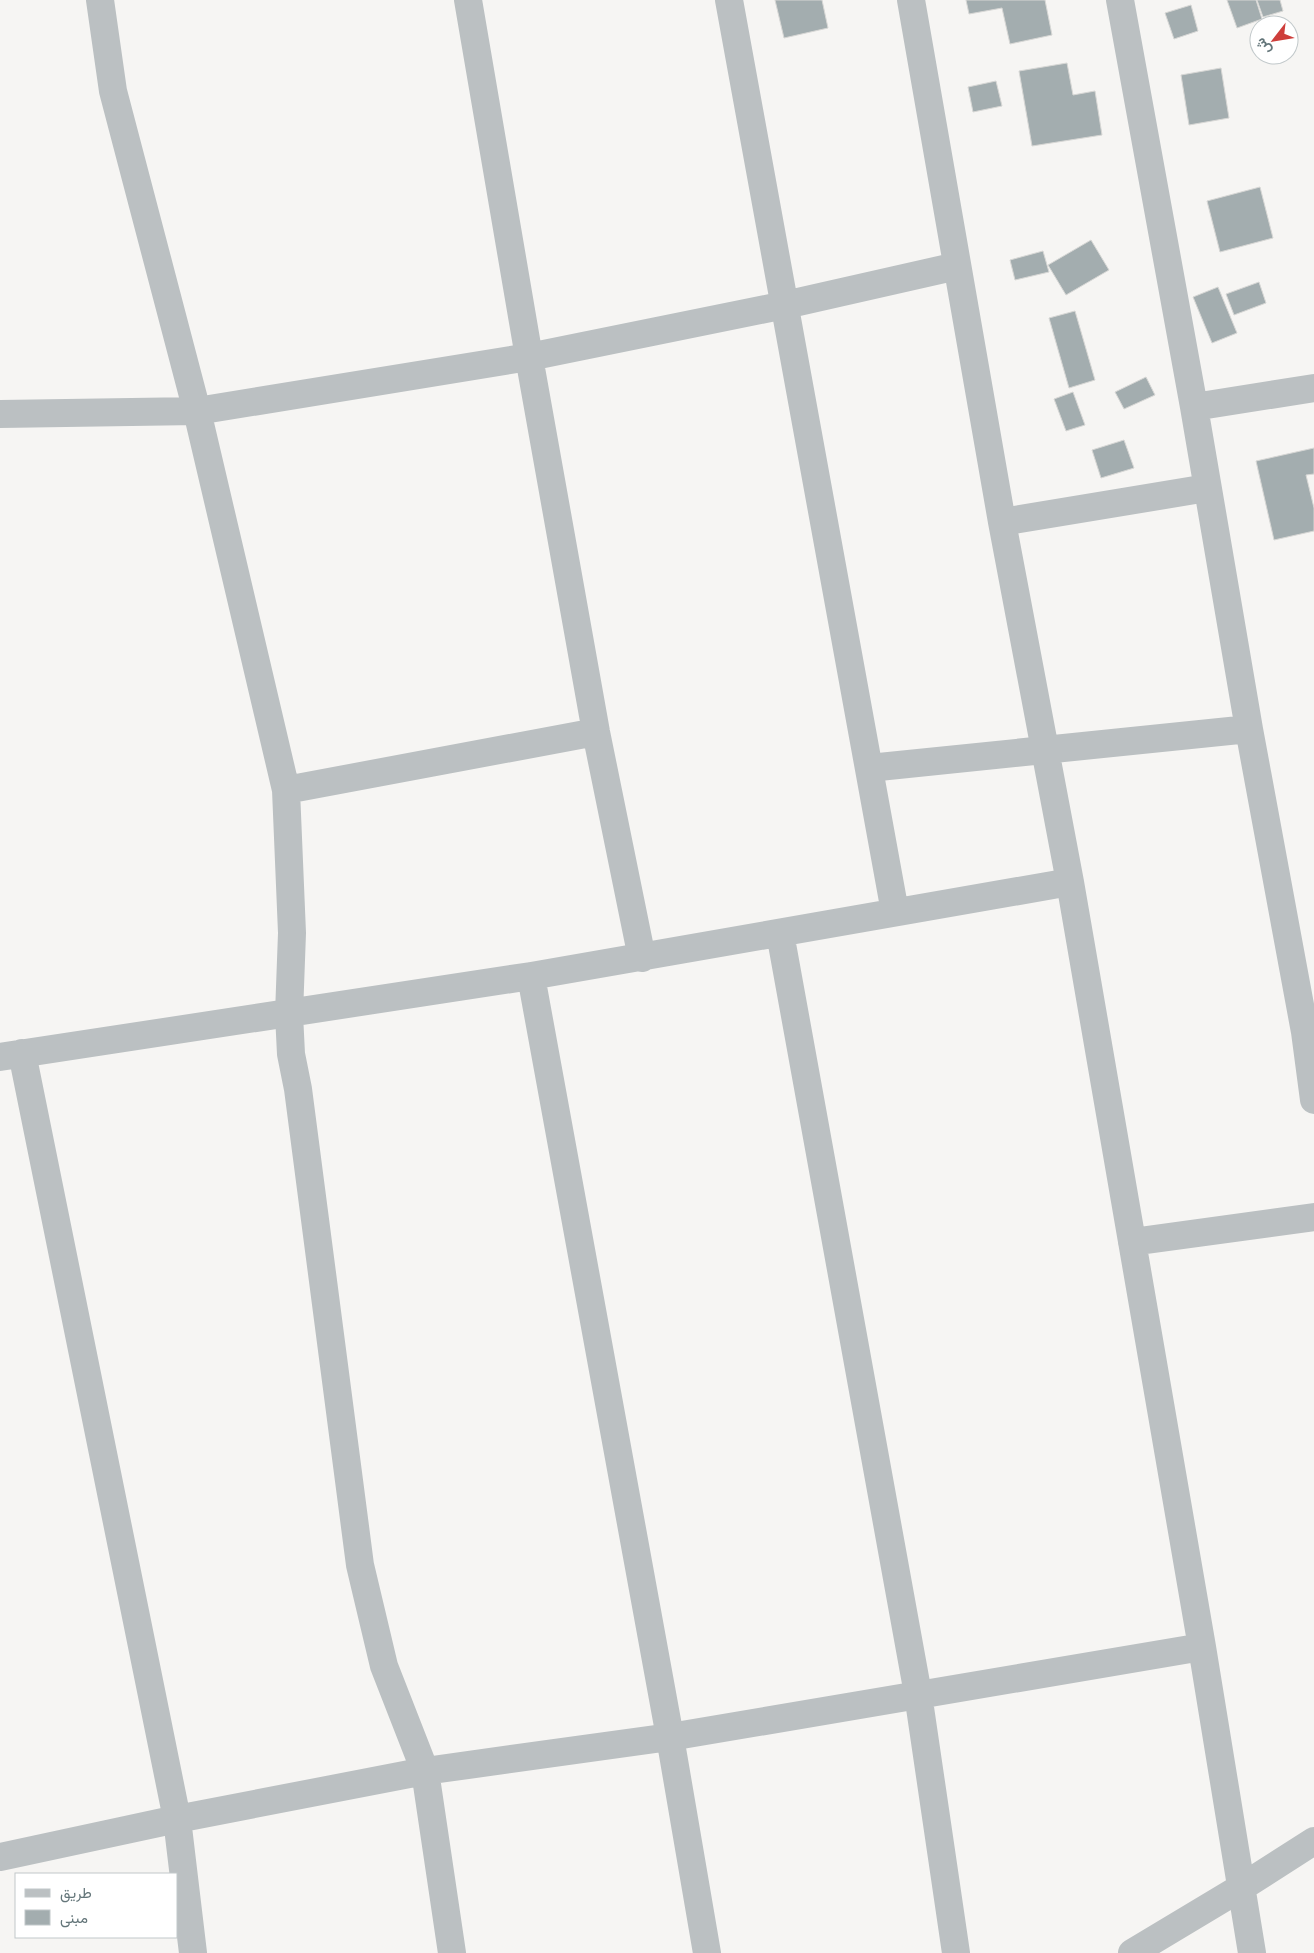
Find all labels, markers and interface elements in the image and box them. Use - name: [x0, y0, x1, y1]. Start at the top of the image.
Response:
- north arrow: [1249, 15, 1299, 65]
- text: ش: [1251, 35, 1275, 59]
- legend: [15, 1873, 178, 1938]
- text: طريق: [60, 1883, 92, 1903]
- text: مبنى: [60, 1908, 88, 1928]

